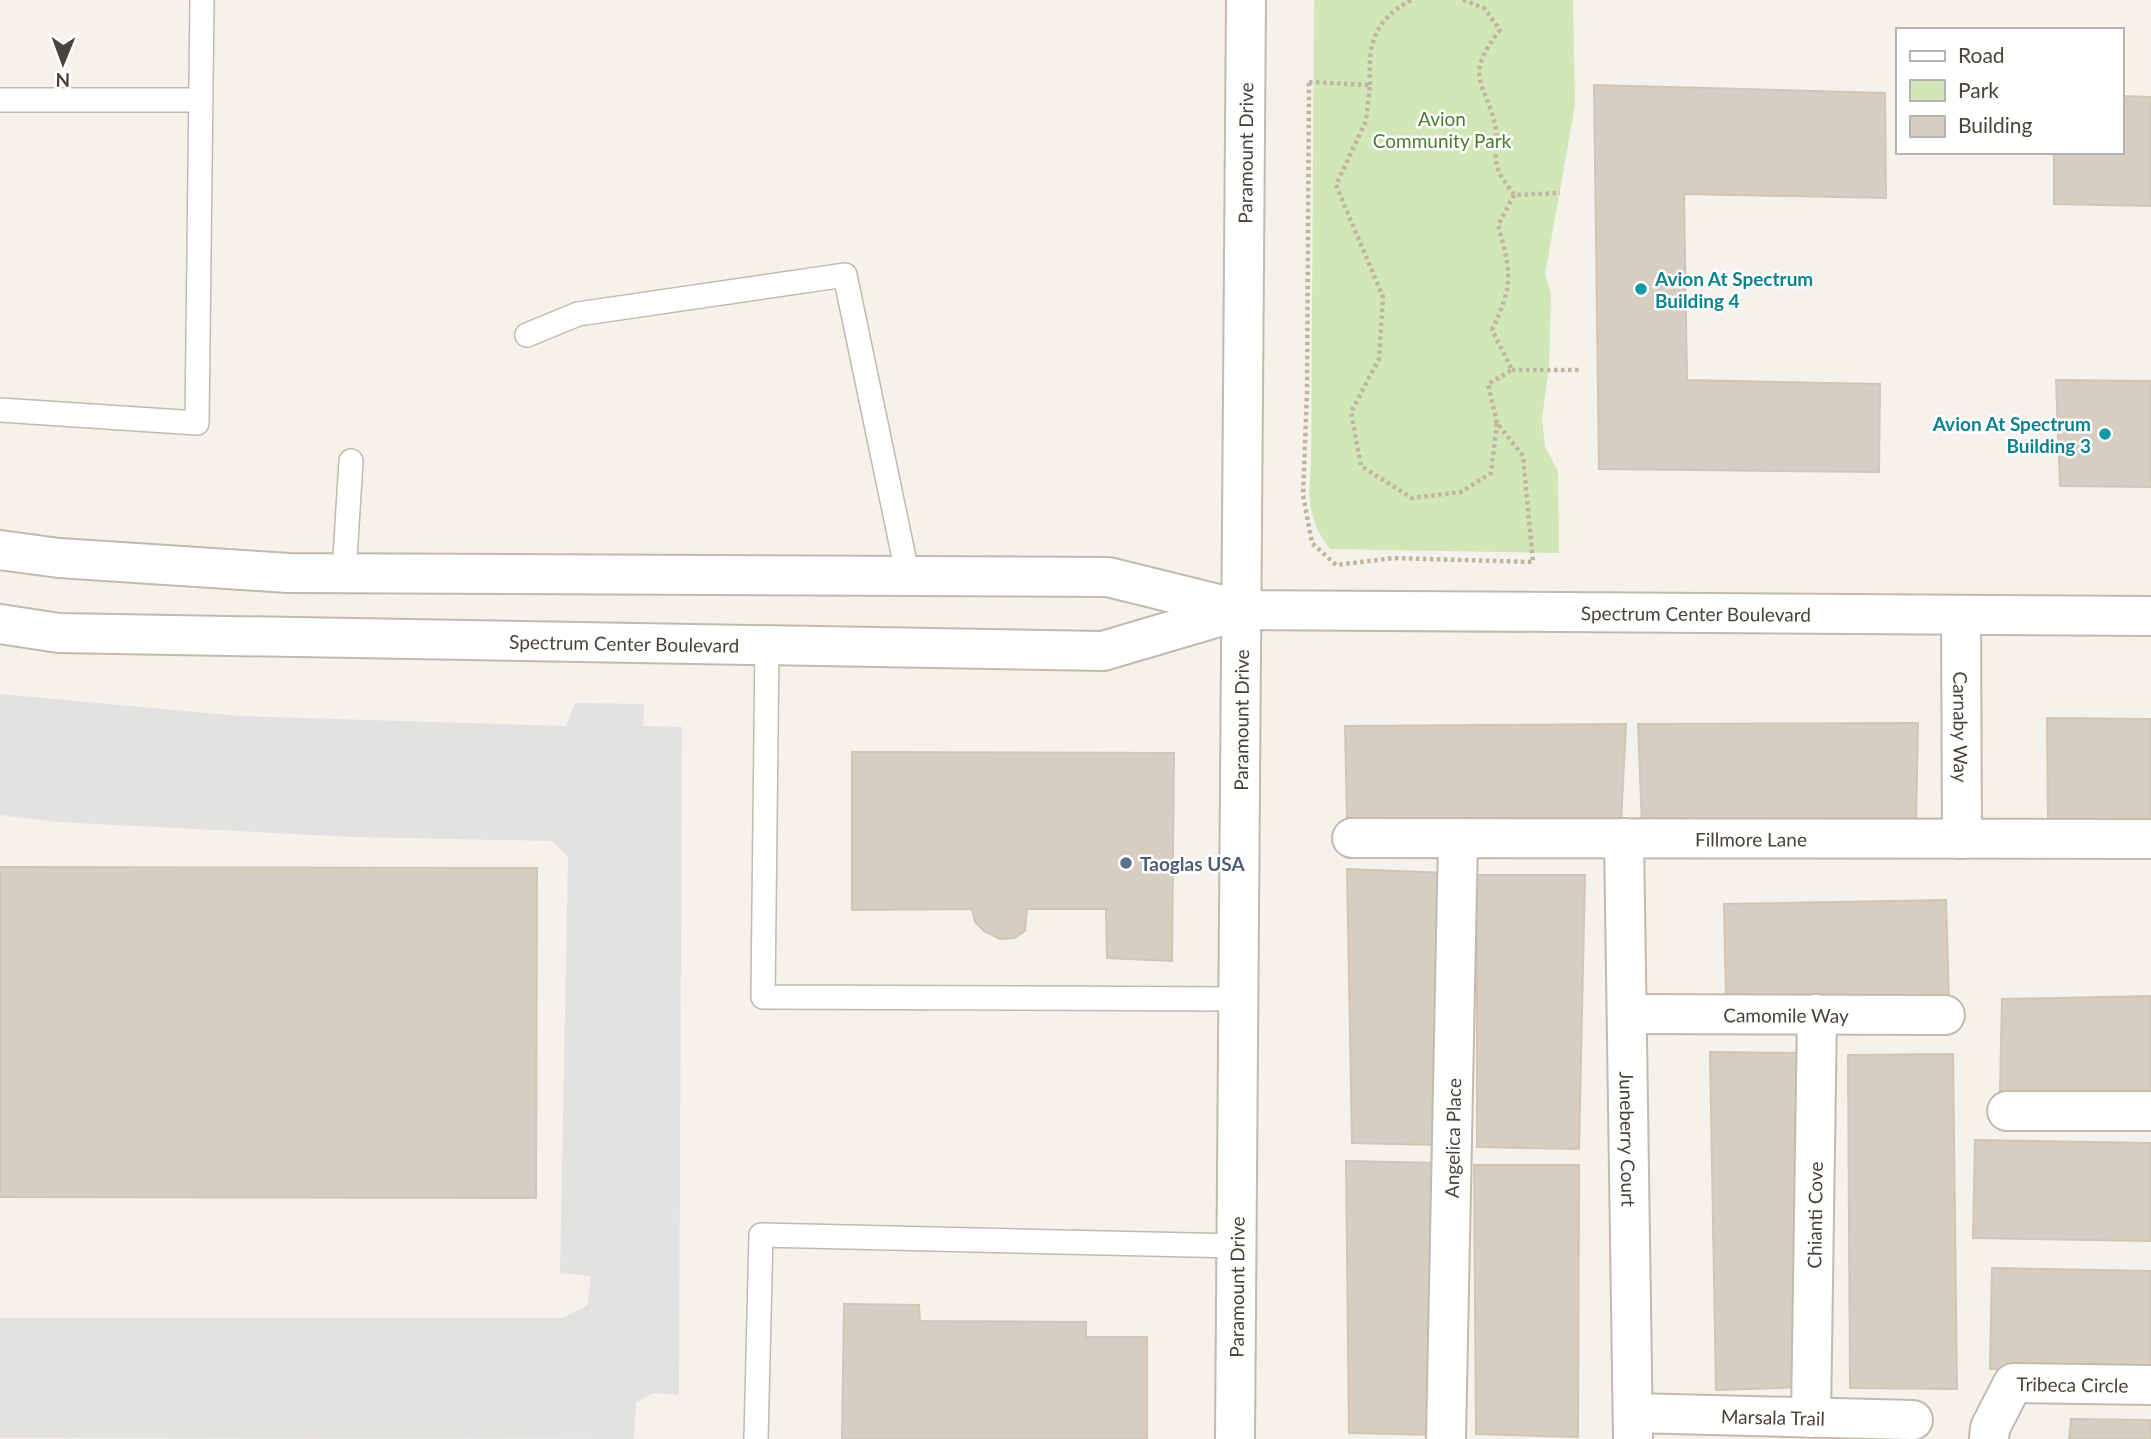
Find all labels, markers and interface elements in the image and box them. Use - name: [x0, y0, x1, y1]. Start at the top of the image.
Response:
- north arrow: [28, 28, 98, 98]
- legend: [1896, 28, 2123, 154]
- text: Road: [1958, 42, 2005, 67]
- text: N: [55, 69, 70, 92]
- text: Park: [1958, 77, 1999, 102]
- street label: Paramount Drive: [1233, 82, 1257, 224]
- park label: Avion Community Park: [1373, 107, 1512, 152]
- text: Building: [1958, 112, 2033, 137]
- place label: Avion At Spectrum Building 4: [1654, 267, 1813, 312]
- marker: Avion At Spectrum Building 4: [1633, 281, 1649, 297]
- place label: Avion At Spectrum Building 3: [1932, 412, 2091, 457]
- marker: Avion At Spectrum Building 3: [2097, 426, 2113, 442]
- street label: Spectrum Center Boulevard: [1581, 601, 1811, 625]
- street label: Spectrum Center Boulevard: [509, 629, 739, 656]
- street label: Paramount Drive: [1228, 649, 1253, 791]
- street label: Carnaby Way: [1950, 671, 1973, 783]
- street label: Fillmore Lane: [1695, 827, 1807, 850]
- place label: Taoglas USA: [1140, 852, 1245, 875]
- marker: Taoglas USA: [1118, 855, 1134, 871]
- street label: Camomile Way: [1723, 1003, 1849, 1026]
- street label: Juneberry Court: [1616, 1071, 1641, 1207]
- street label: Angelica Place: [1439, 1078, 1465, 1198]
- street label: Chianti Cove: [1802, 1161, 1826, 1269]
- street label: Paramount Drive: [1224, 1216, 1248, 1358]
- street label: Tribeca Circle: [2016, 1372, 2129, 1396]
- street label: Marsala Trail: [1721, 1404, 1825, 1429]

